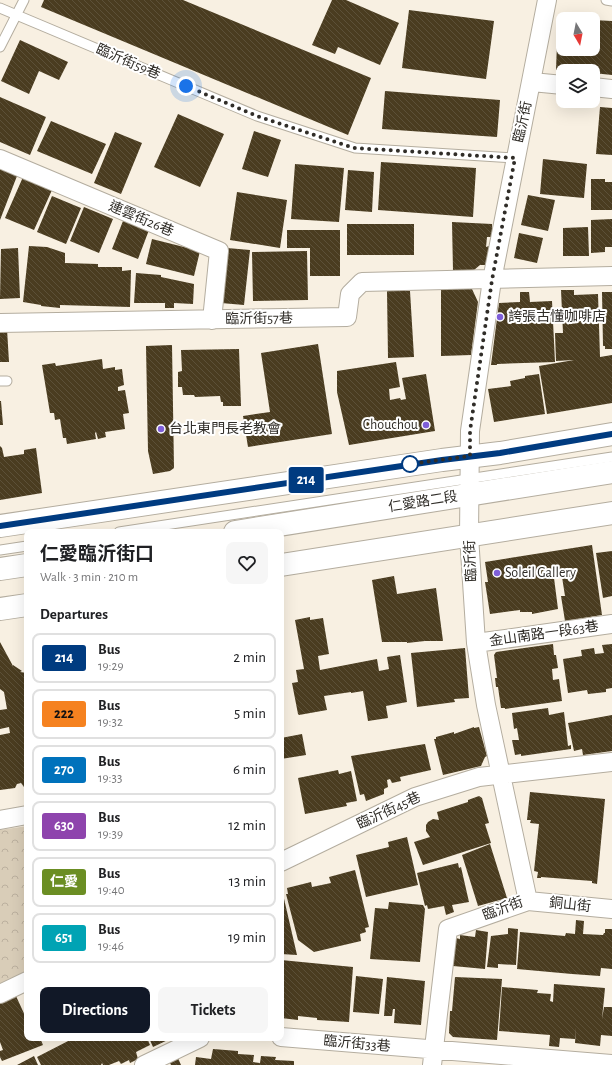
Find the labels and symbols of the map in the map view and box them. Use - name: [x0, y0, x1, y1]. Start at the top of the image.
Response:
- north arrow: [556, 12, 600, 56]
- street label: 臨沂街59巷: [94, 41, 163, 82]
- your location: [176, 76, 196, 96]
- street label: 臨沂街: [511, 100, 534, 144]
- street label: 連雲街26巷: [107, 198, 176, 239]
- place label: 誇張古懂咖啡店: [508, 309, 606, 324]
- street label: 臨沂街57巷: [225, 310, 293, 327]
- marker: 誇張古懂咖啡店: [495, 312, 505, 322]
- place label: Chouchou: [363, 418, 418, 432]
- place label: 台北東門長老教會: [169, 420, 281, 436]
- marker: Chouchou: [421, 420, 431, 430]
- marker: 台北東門長老教會: [156, 424, 166, 434]
- unlabelled marker: [401, 455, 419, 473]
- line badge: 214: [283, 467, 329, 493]
- street label: 仁愛路二段: [387, 489, 459, 514]
- street label: 臨沂街: [462, 540, 479, 582]
- place label: Soleil Gallery: [505, 566, 576, 580]
- marker: Soleil Gallery: [492, 568, 502, 578]
- street label: 金山南路一段63巷: [488, 618, 600, 649]
- street label: 臨沂街45巷: [355, 789, 423, 832]
- street label: 臨沂街: [481, 894, 525, 923]
- street label: 銅山街: [548, 895, 592, 914]
- street label: 臨沂街33巷: [323, 1033, 391, 1054]

